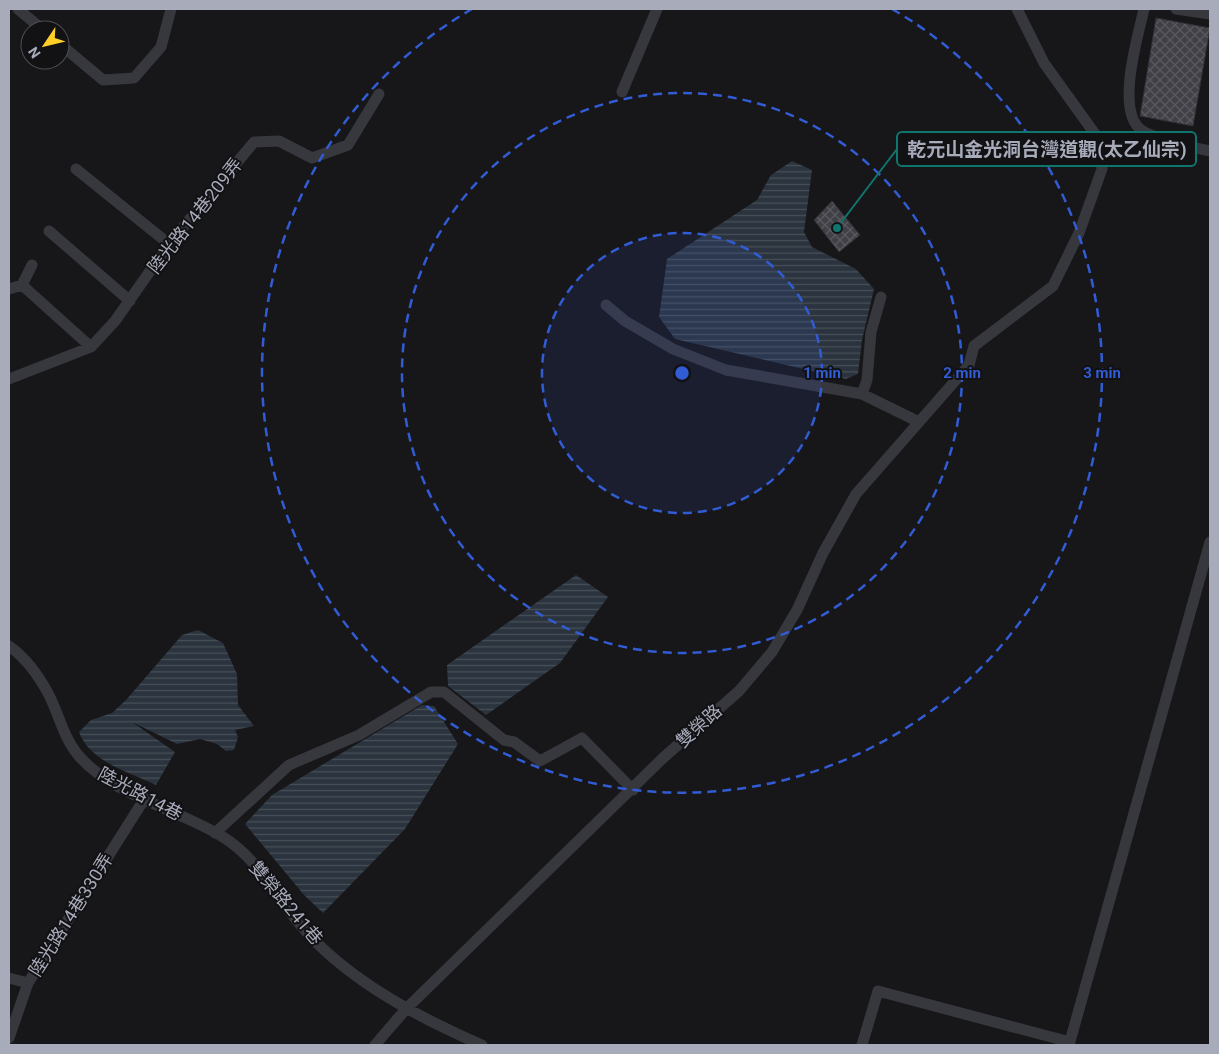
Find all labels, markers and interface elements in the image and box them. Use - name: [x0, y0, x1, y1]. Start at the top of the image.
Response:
- north arrow: [20, 20, 70, 70]
- text: N: [25, 44, 44, 61]
- callout: 乾元山金光洞台灣道觀(太乙仙宗): [897, 132, 1196, 166]
- text: 乾元山金光洞台灣道觀(太乙仙宗): [907, 138, 1187, 161]
- street label: 陸光路14巷209弄: [143, 154, 246, 278]
- centre of rings: [673, 364, 691, 382]
- text: 1 min: [803, 364, 841, 382]
- text: 2 min: [943, 364, 981, 382]
- text: 3 min: [1083, 364, 1121, 382]
- street label: 雙榮路: [672, 700, 726, 751]
- street label: 陸光路14巷: [95, 763, 186, 824]
- street label: 陸光路14巷330弄: [24, 850, 117, 980]
- street label: 雙榮路241巷: [245, 857, 327, 949]

